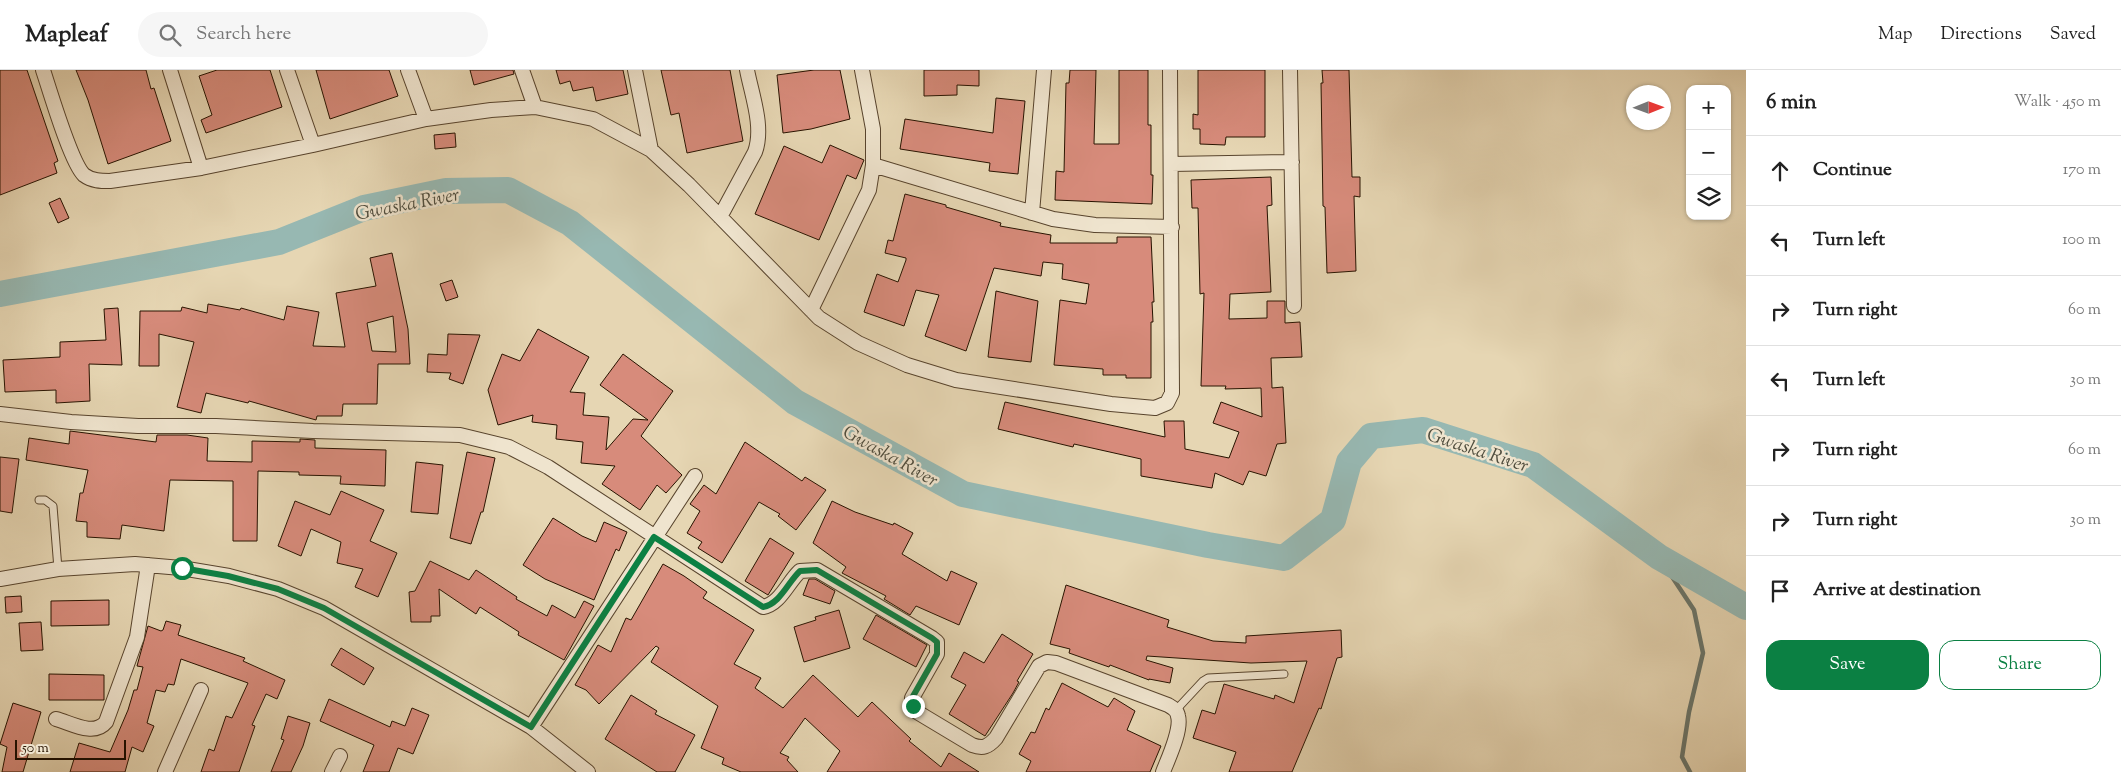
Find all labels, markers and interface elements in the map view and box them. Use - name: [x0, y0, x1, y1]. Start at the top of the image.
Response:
- search box: [138, 12, 488, 57]
- text: Mapleaf: [25, 18, 108, 52]
- icon: search: [156, 21, 184, 49]
- text: Search here: [196, 21, 291, 48]
- text: Map: [1878, 22, 1913, 48]
- text: Directions: [1941, 22, 2022, 48]
- text: Saved: [2050, 22, 2096, 48]
- north arrow: [1626, 85, 1671, 130]
- map controls: [1686, 85, 1731, 220]
- button: +: [1686, 85, 1731, 130]
- text: 6 min: [1766, 88, 1817, 118]
- text: Walk · 450 m: [2014, 91, 2101, 114]
- button: −: [1686, 130, 1731, 175]
- icon: ahead: [1766, 157, 1794, 185]
- text: Continue: [1813, 157, 1892, 184]
- text: 170 m: [2063, 159, 2101, 182]
- button: layers: [1686, 175, 1731, 220]
- water label: Gwaska River: [353, 182, 462, 229]
- icon: left: [1766, 227, 1794, 255]
- text: Turn left: [1813, 227, 1885, 254]
- text: 100 m: [2062, 229, 2101, 252]
- icon: right: [1766, 297, 1794, 325]
- text: Turn right: [1813, 297, 1897, 324]
- text: 60 m: [2068, 299, 2101, 322]
- icon: left: [1766, 367, 1794, 395]
- text: Turn left: [1813, 367, 1885, 394]
- text: 30 m: [2070, 369, 2101, 392]
- water label: Gwaska River: [837, 420, 943, 495]
- water label: Gwaska River: [1423, 422, 1532, 481]
- icon: right: [1766, 437, 1794, 465]
- text: Turn right: [1813, 437, 1897, 464]
- text: 60 m: [2068, 439, 2101, 462]
- icon: right: [1766, 507, 1794, 535]
- text: Turn right: [1813, 507, 1897, 534]
- text: 30 m: [2070, 509, 2101, 532]
- route start: [171, 557, 194, 580]
- icon: arrive: [1766, 577, 1794, 605]
- text: Arrive at destination: [1813, 577, 1981, 604]
- button: Save: [1766, 640, 1929, 690]
- button: Share: [1939, 640, 2101, 690]
- route end: [902, 695, 925, 718]
- scale bar: [15, 737, 126, 760]
- text: 50 m: [22, 739, 49, 759]

